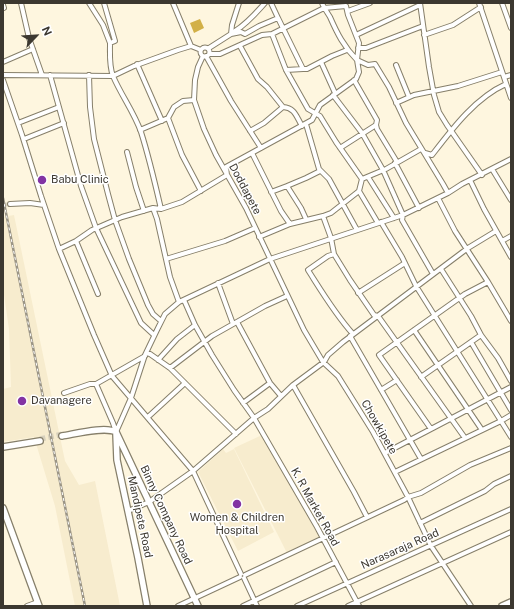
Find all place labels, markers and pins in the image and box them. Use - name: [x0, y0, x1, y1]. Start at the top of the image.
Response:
- place label: Babu Clinic: [51, 173, 109, 187]
- marker: Babu Clinic: [36, 174, 48, 186]
- place label: Davanagere: [31, 394, 92, 408]
- marker: Davanagere: [16, 395, 28, 407]
- marker: Women & Children Hospital: [231, 498, 243, 510]
- place label: Women & Children Hospital: [190, 511, 284, 537]

